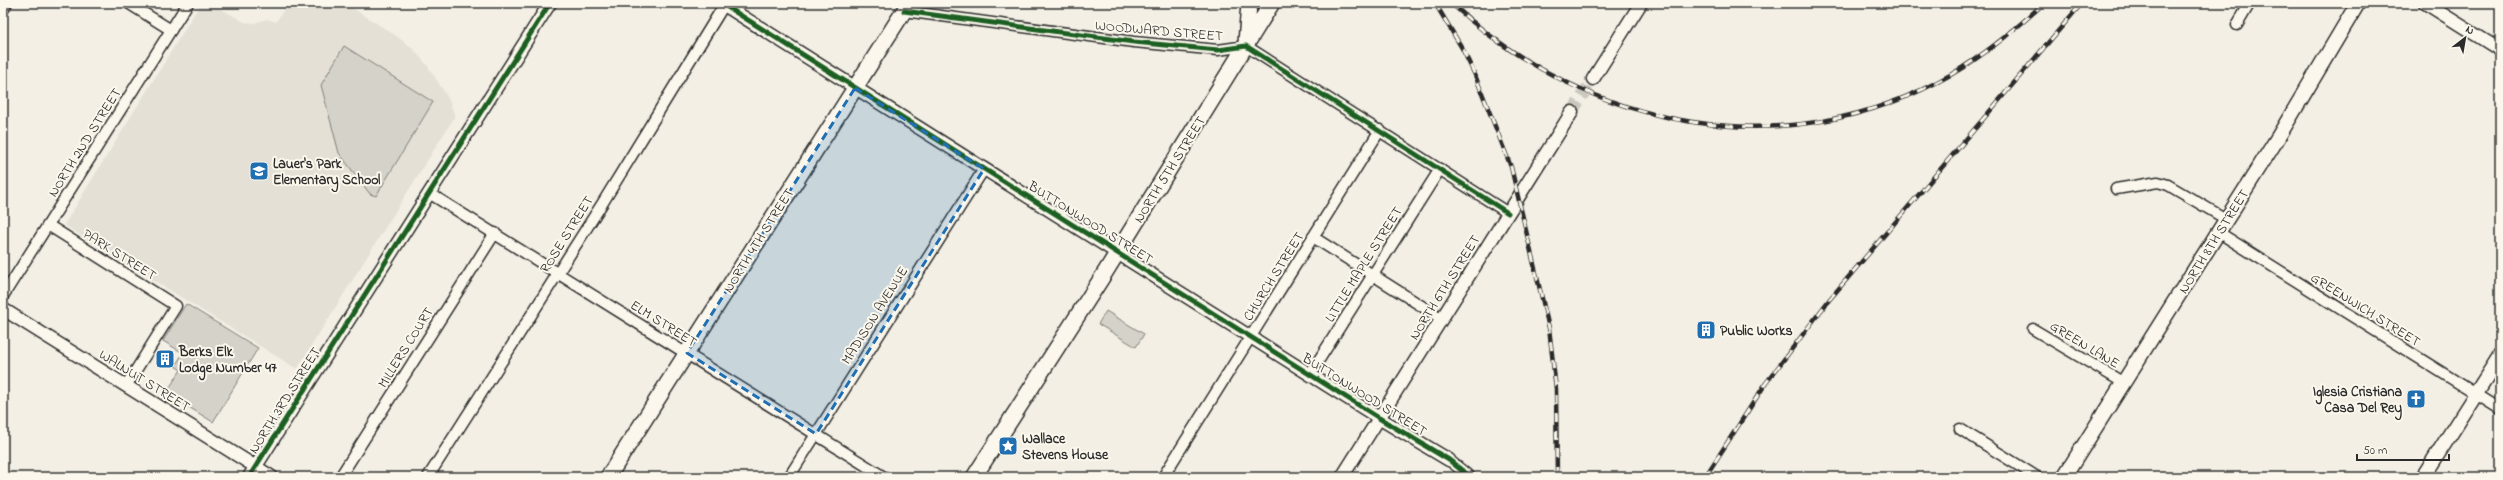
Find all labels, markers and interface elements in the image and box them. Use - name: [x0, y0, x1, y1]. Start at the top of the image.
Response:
- street label: WOODWARD STREET: [1094, 15, 1224, 48]
- north arrow: [2445, 18, 2485, 58]
- text: N: [2462, 22, 2477, 39]
- street label: NORTH 2ND STREET: [43, 84, 127, 201]
- street label: NORTH 5TH STREET: [1129, 112, 1212, 227]
- place label: Lauer's Park Elementary School: [273, 154, 381, 193]
- school or university icon: Lauer's Park Elementary School: [248, 160, 270, 182]
- street label: BUTTONWOOD STREET: [1023, 176, 1157, 270]
- street label: NORTH 4TH STREET: [718, 184, 800, 297]
- street label: NORTH 8TH STREET: [2174, 185, 2255, 298]
- street label: ROSE STREET: [535, 192, 599, 278]
- street label: LITTLE MAPLE STREET: [1320, 203, 1408, 327]
- street label: PARK STREET: [78, 224, 160, 286]
- street label: CHURCH STREET: [1238, 228, 1310, 325]
- street label: NORTH 6TH STREET: [1404, 231, 1486, 345]
- street label: MADISON AVENUE: [837, 263, 914, 369]
- street label: GREENWICH STREET: [2306, 268, 2424, 353]
- street label: ELM STREET: [626, 295, 701, 353]
- street label: MILLERS COURT: [373, 303, 440, 392]
- street label: GREEN LANE: [2045, 316, 2123, 374]
- building icon: Public Works: [1695, 319, 1717, 341]
- place label: Public Works: [1720, 321, 1793, 342]
- place label: Berks Elk Lodge Number 47: [178, 342, 277, 381]
- street label: NORTH 3RD STREET: [244, 343, 327, 458]
- street label: WALNUT STREET: [94, 345, 194, 418]
- building icon: Berks Elk Lodge Number 47: [154, 348, 176, 370]
- street label: BUTTONWOOD STREET: [1297, 348, 1431, 442]
- place label: Iglesia Cristiana Casa Del Rey: [2313, 382, 2402, 421]
- church icon: Iglesia Cristiana Casa Del Rey: [2405, 388, 2427, 410]
- place label: Wallace Stevens House: [1022, 429, 1109, 466]
- place icon: Wallace Stevens House: [997, 435, 1019, 457]
- scale bar: [2357, 436, 2449, 462]
- text: 50 m: [2363, 442, 2387, 460]

